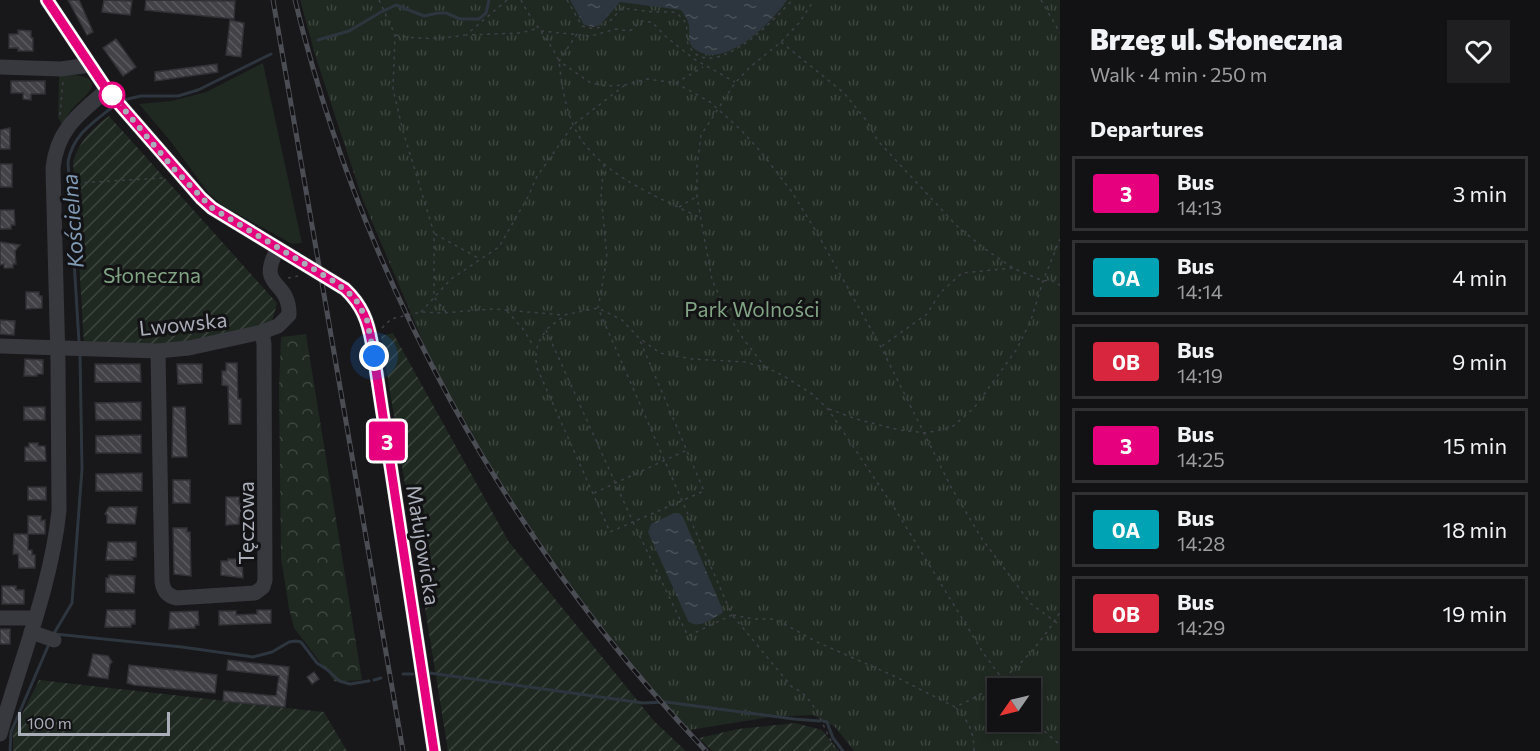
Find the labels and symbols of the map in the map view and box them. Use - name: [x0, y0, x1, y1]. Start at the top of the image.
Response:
- unlabelled marker: [99, 82, 125, 108]
- water label: Kościelna: [55, 173, 89, 269]
- park label: Słoneczna: [103, 262, 201, 287]
- park label: Park Wolności: [684, 296, 820, 321]
- street label: Lwowska: [138, 306, 228, 340]
- your location: [359, 341, 389, 371]
- line badge: 3: [368, 422, 406, 460]
- street label: Tęczowa: [233, 481, 258, 565]
- street label: Małujowicka: [402, 483, 446, 607]
- north arrow: [987, 678, 1041, 732]
- scale bar: [18, 709, 170, 736]

